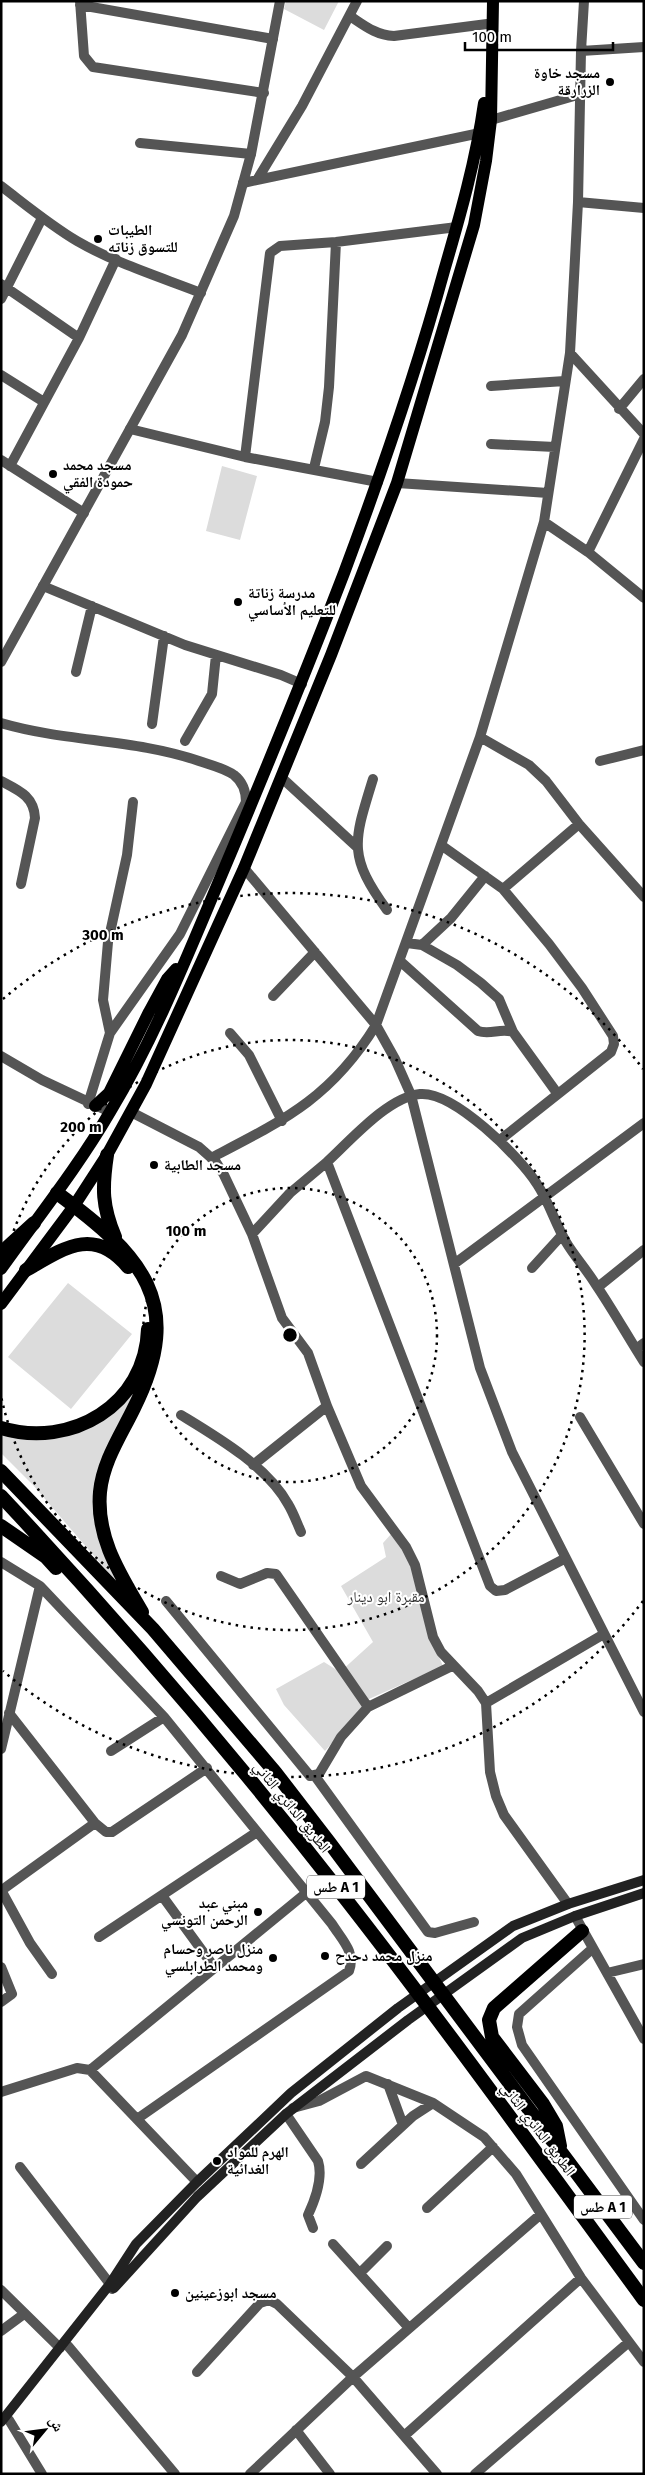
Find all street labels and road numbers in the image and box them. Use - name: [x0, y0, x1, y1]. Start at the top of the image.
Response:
- street label: الطريق الدائري الثاني: [248, 1758, 334, 1858]
- road number: طس A 1: [307, 1875, 365, 1898]
- street label: الطريق الدائري الثاني: [495, 2079, 579, 2181]
- road number: طس A 1: [574, 2196, 632, 2218]

